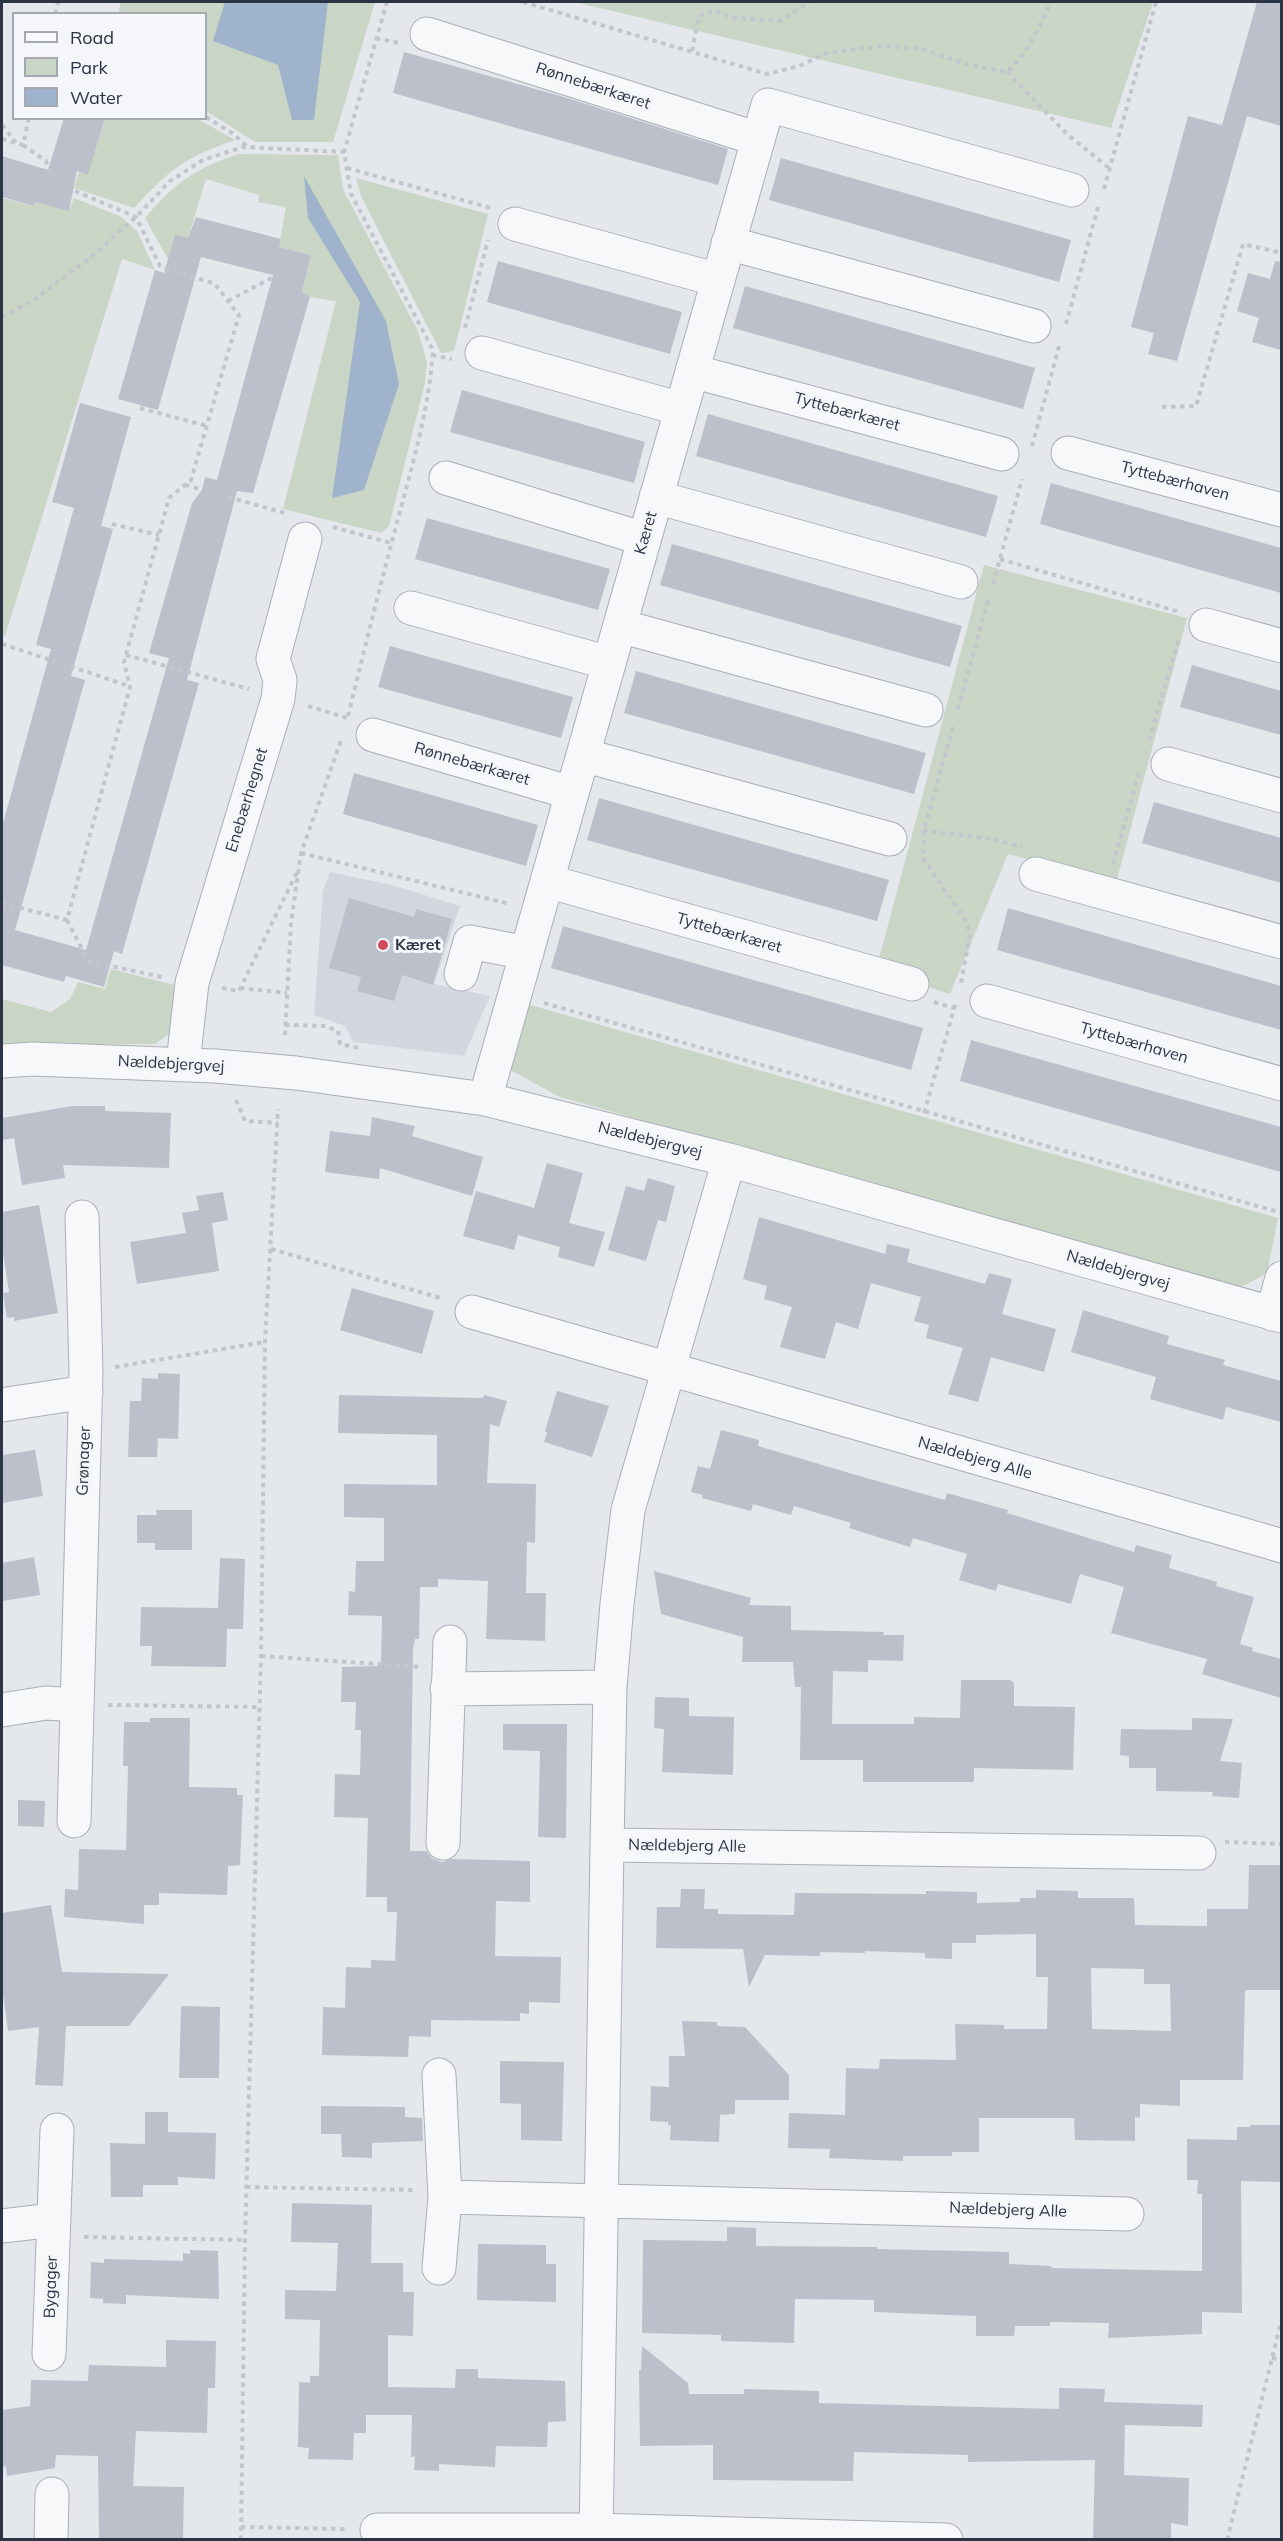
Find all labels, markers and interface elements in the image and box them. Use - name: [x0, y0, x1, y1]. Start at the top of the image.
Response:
- legend: [12, 12, 207, 120]
- text: Road: [70, 26, 114, 49]
- text: Park: [70, 56, 108, 79]
- street label: Rønnebærkæret: [533, 58, 653, 114]
- text: Water: [70, 86, 122, 109]
- street label: Tyttebærkæret: [792, 389, 902, 435]
- street label: Tyttebærhaven: [1119, 457, 1231, 505]
- street label: Kæret: [631, 509, 661, 557]
- street label: Rønnebærkæret: [412, 738, 532, 790]
- street label: Enebærhegnet: [222, 745, 272, 855]
- street label: Tyttebærkæret: [674, 909, 784, 957]
- place label: Kæret: [395, 935, 441, 955]
- marker: Kæret: [376, 938, 390, 952]
- street label: Tyttebærhaven: [1078, 1018, 1190, 1068]
- street label: Nældebjergvej: [117, 1052, 225, 1076]
- street label: Nældebjergvej: [596, 1118, 704, 1162]
- street label: Nældebjergvej: [1064, 1246, 1172, 1294]
- street label: Grønager: [73, 1426, 95, 1496]
- street label: Nældebjerg Alle: [916, 1433, 1034, 1483]
- street label: Nældebjerg Alle: [628, 1835, 746, 1857]
- street label: Nældebjerg Alle: [949, 2198, 1067, 2222]
- street label: Bygager: [40, 2255, 62, 2319]

